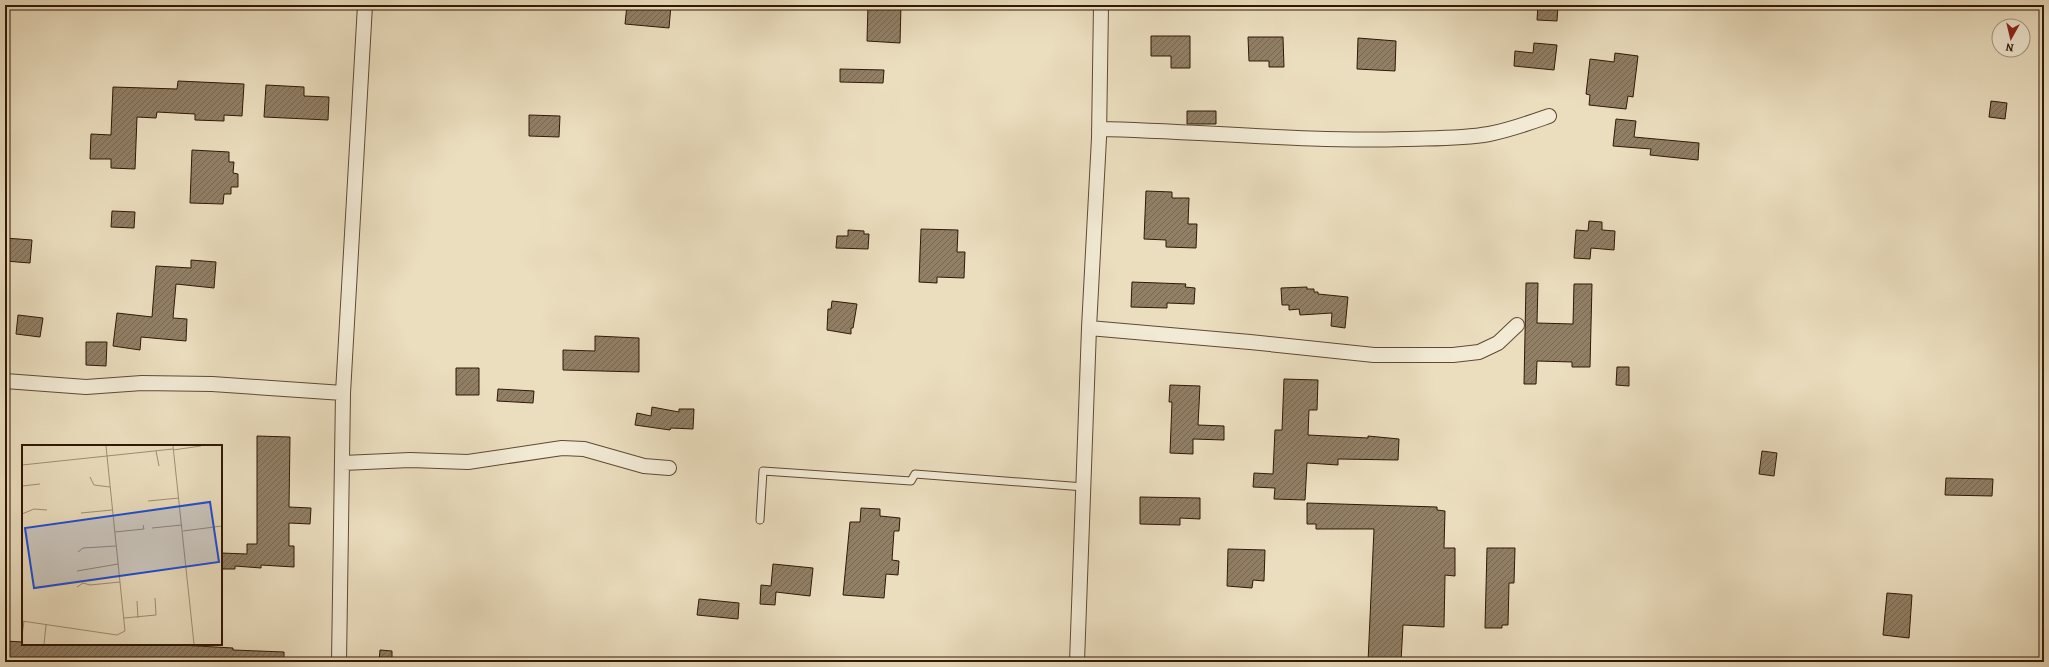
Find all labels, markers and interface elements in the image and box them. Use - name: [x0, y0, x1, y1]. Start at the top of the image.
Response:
- north arrow: [1991, 18, 2031, 58]
- text: N: [2005, 39, 2015, 55]
- inset map: [22, 445, 222, 645]

